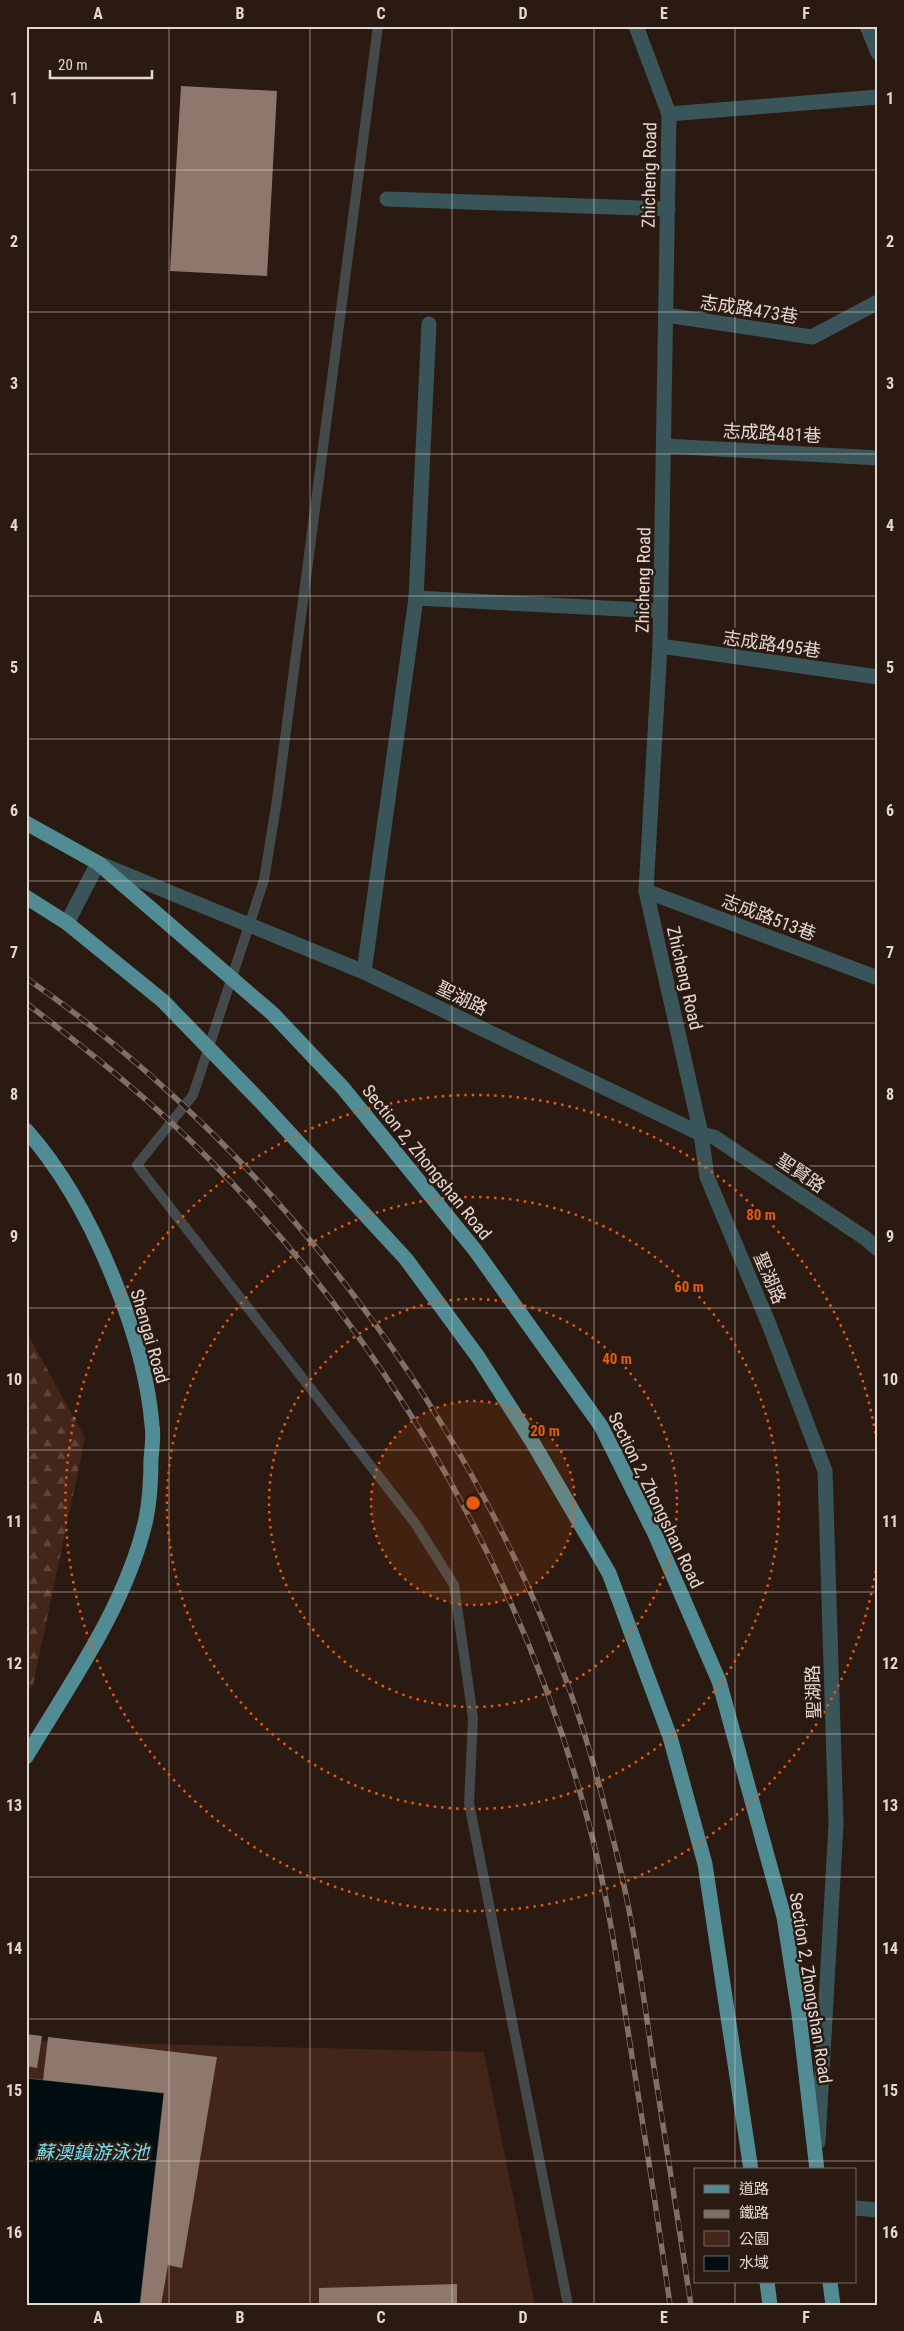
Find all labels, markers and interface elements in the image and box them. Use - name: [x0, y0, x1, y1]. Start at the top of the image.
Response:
- text: A: [93, 4, 103, 23]
- text: B: [236, 4, 245, 23]
- text: C: [376, 4, 386, 23]
- text: D: [518, 4, 528, 23]
- text: E: [660, 4, 668, 23]
- text: F: [802, 4, 810, 23]
- scale bar: [50, 48, 152, 80]
- text: 20 m: [58, 56, 88, 74]
- text: 1: [10, 89, 18, 108]
- text: 1: [886, 89, 894, 108]
- street label: Zhicheng Road: [638, 122, 660, 228]
- text: 2: [10, 232, 18, 251]
- text: 2: [886, 232, 894, 251]
- street label: 志成路473巷: [699, 291, 799, 327]
- text: 3: [10, 374, 18, 393]
- text: 3: [886, 374, 894, 393]
- street label: 志成路481巷: [722, 420, 822, 446]
- text: 4: [10, 516, 18, 535]
- text: 4: [886, 516, 894, 535]
- street label: Zhicheng Road: [632, 527, 654, 633]
- street label: 志成路495巷: [722, 627, 822, 661]
- text: 5: [10, 658, 18, 677]
- text: 5: [886, 658, 894, 677]
- text: 6: [10, 801, 18, 820]
- text: 6: [886, 801, 894, 820]
- street label: 志成路513巷: [719, 890, 819, 944]
- street label: Zhicheng Road: [663, 924, 707, 1032]
- text: 7: [10, 943, 18, 962]
- text: 7: [886, 943, 894, 962]
- street label: 聖湖路: [433, 977, 491, 1019]
- street label: Section 2, Zhongshan Road: [358, 1080, 496, 1244]
- text: 8: [10, 1085, 18, 1104]
- text: 8: [886, 1085, 894, 1104]
- street label: 聖賢路: [773, 1149, 829, 1197]
- text: 80 m: [746, 1206, 776, 1224]
- text: 9: [10, 1227, 18, 1246]
- text: 9: [886, 1227, 894, 1246]
- street label: 聖湖路: [750, 1249, 790, 1307]
- text: 60 m: [674, 1278, 704, 1296]
- street label: Shengai Road: [127, 1286, 173, 1386]
- text: 40 m: [602, 1350, 632, 1368]
- text: 10: [6, 1370, 22, 1389]
- text: 10: [882, 1370, 898, 1389]
- street label: Section 2, Zhongshan Road: [604, 1409, 708, 1591]
- text: 20 m: [530, 1422, 560, 1440]
- centre of rings: [464, 1494, 482, 1512]
- text: 11: [6, 1512, 22, 1531]
- text: 11: [882, 1512, 898, 1531]
- text: 12: [6, 1654, 22, 1673]
- text: 12: [882, 1654, 898, 1673]
- street label: 聖湖路: [802, 1665, 824, 1719]
- text: 13: [6, 1796, 22, 1815]
- text: 13: [882, 1796, 898, 1815]
- street label: Section 2, Zhongshan Road: [786, 1891, 836, 2085]
- text: 14: [6, 1939, 22, 1958]
- text: 14: [882, 1939, 898, 1958]
- text: 15: [6, 2081, 22, 2100]
- text: 15: [882, 2081, 898, 2100]
- water label: 蘇澳鎮游泳池: [35, 2141, 151, 2164]
- legend: [694, 2168, 856, 2284]
- text: 道路: [739, 2180, 769, 2198]
- text: 鐵路: [739, 2204, 769, 2222]
- text: 16: [6, 2223, 22, 2242]
- text: 16: [882, 2223, 898, 2242]
- text: 公園: [739, 2230, 769, 2248]
- text: 水域: [739, 2254, 769, 2272]
- text: A: [93, 2308, 103, 2327]
- text: B: [236, 2308, 245, 2327]
- text: C: [376, 2308, 386, 2327]
- text: D: [518, 2308, 528, 2327]
- text: E: [660, 2308, 668, 2327]
- text: F: [802, 2308, 810, 2327]

